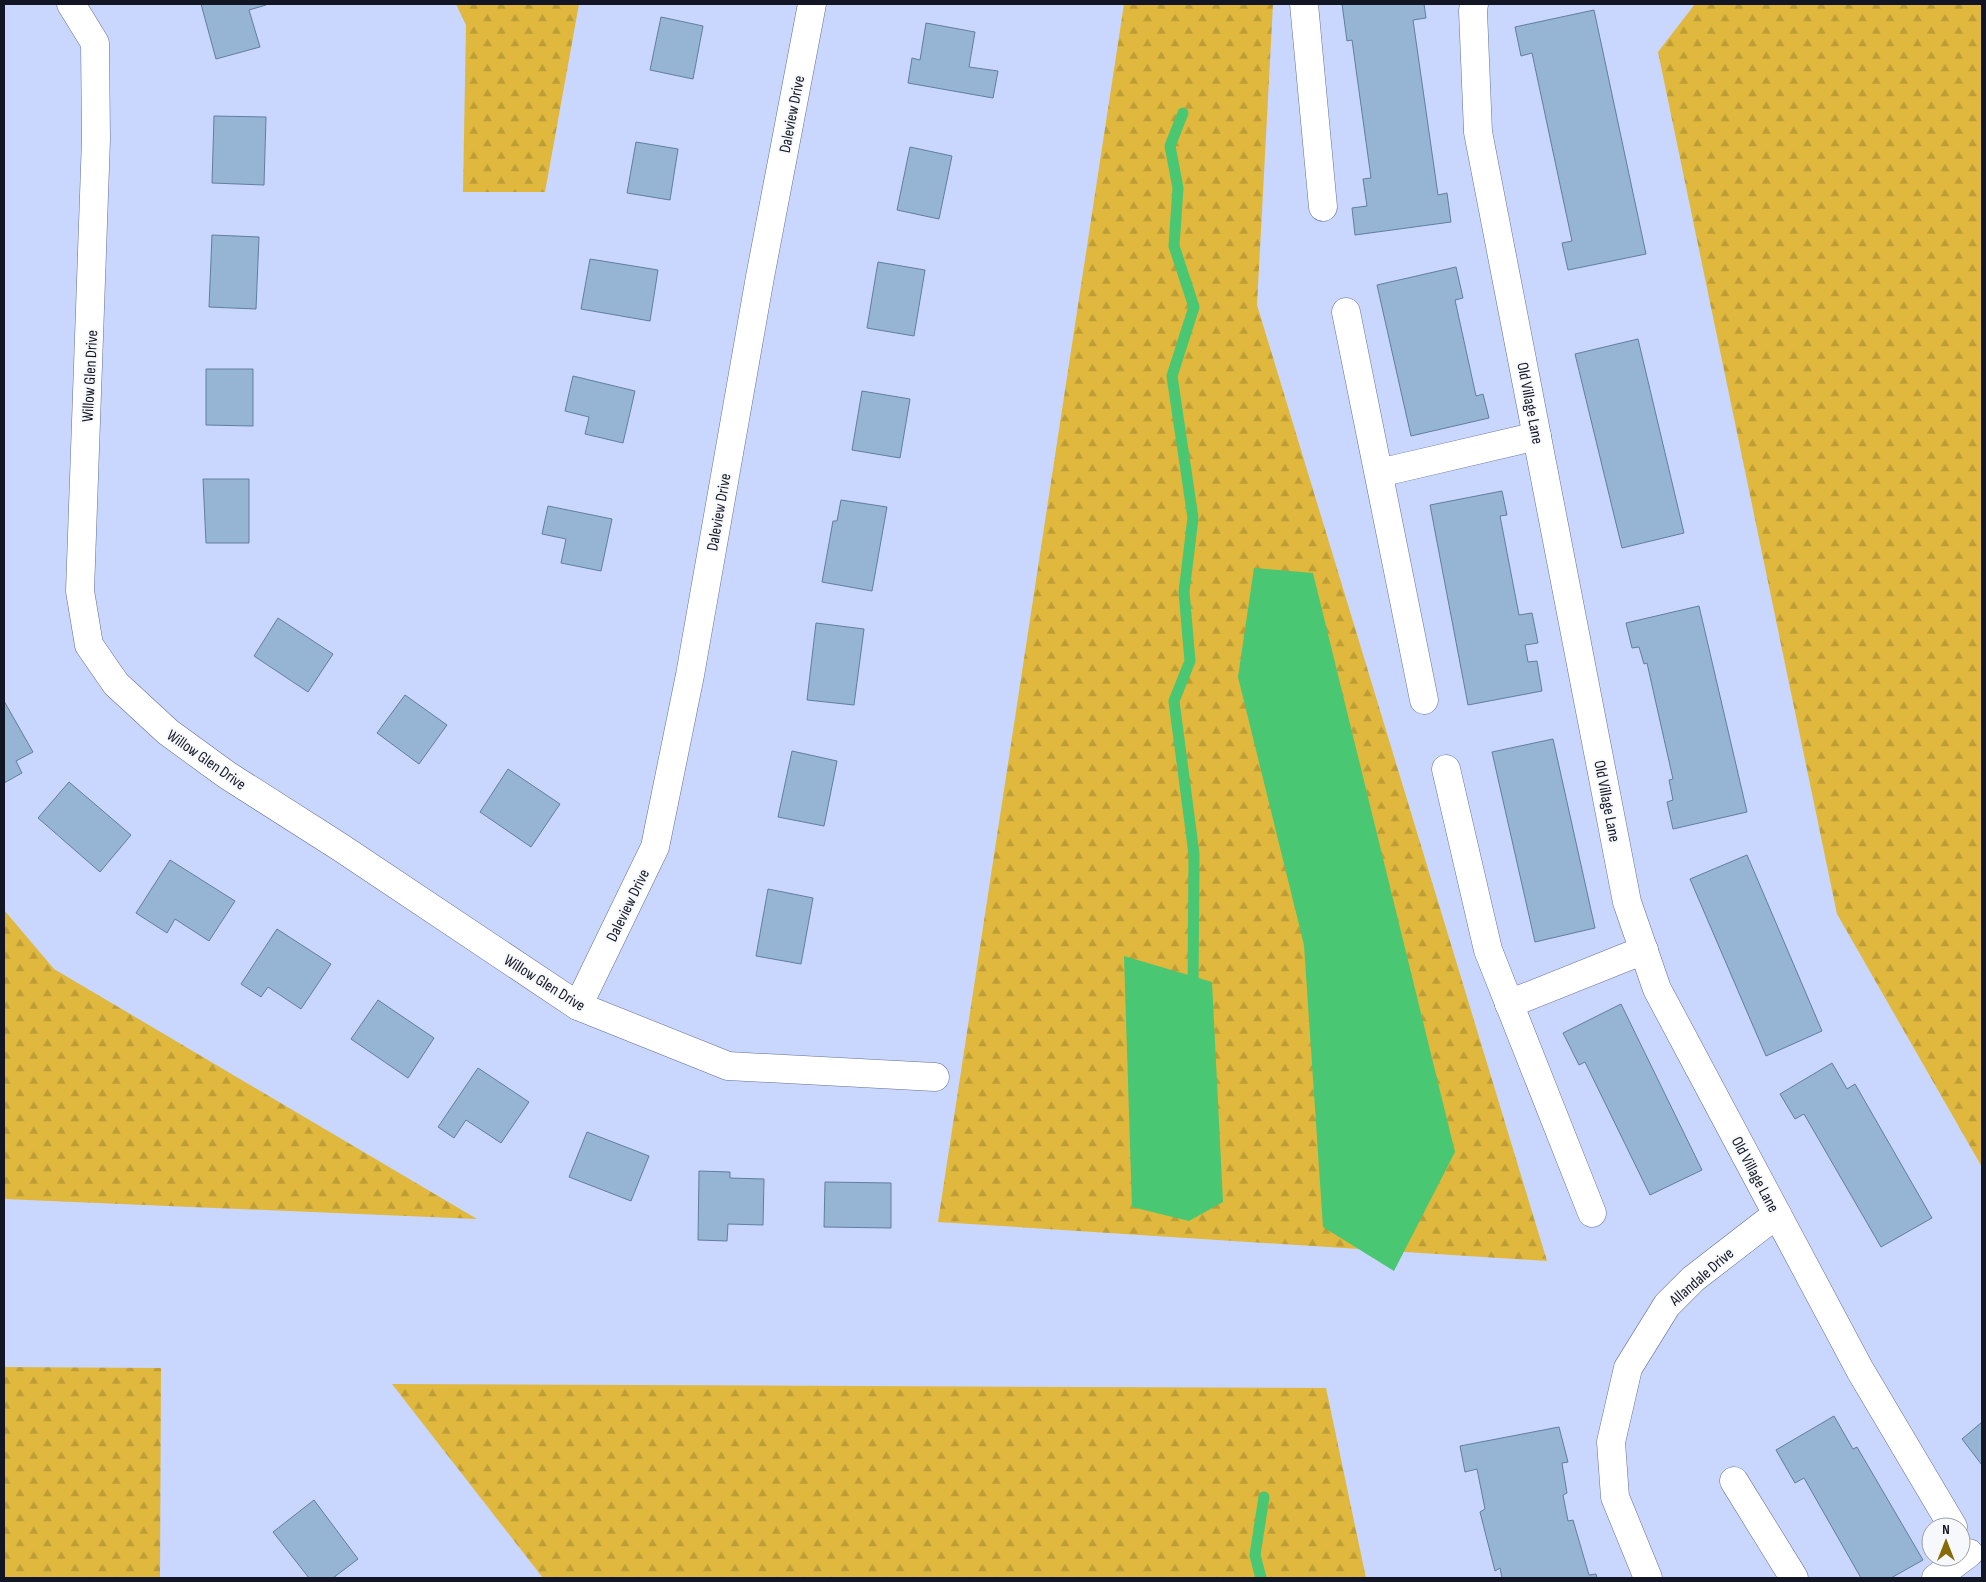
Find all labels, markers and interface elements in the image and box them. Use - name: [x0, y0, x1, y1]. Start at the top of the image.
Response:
- street label: Daleview Drive: [776, 74, 809, 154]
- street label: Willow Glen Drive: [79, 330, 102, 423]
- street label: Old Village Lane: [1512, 361, 1547, 446]
- street label: Daleview Drive: [703, 472, 736, 552]
- street label: Willow Glen Drive: [163, 726, 249, 794]
- street label: Old Village Lane: [1589, 759, 1624, 844]
- street label: Daleview Drive: [603, 866, 654, 945]
- street label: Willow Glen Drive: [500, 951, 588, 1016]
- street label: Old Village Lane: [1727, 1134, 1783, 1216]
- street label: Allandale Drive: [1665, 1244, 1738, 1311]
- north arrow: [1921, 1517, 1971, 1567]
- text: N: [1942, 1521, 1950, 1538]

